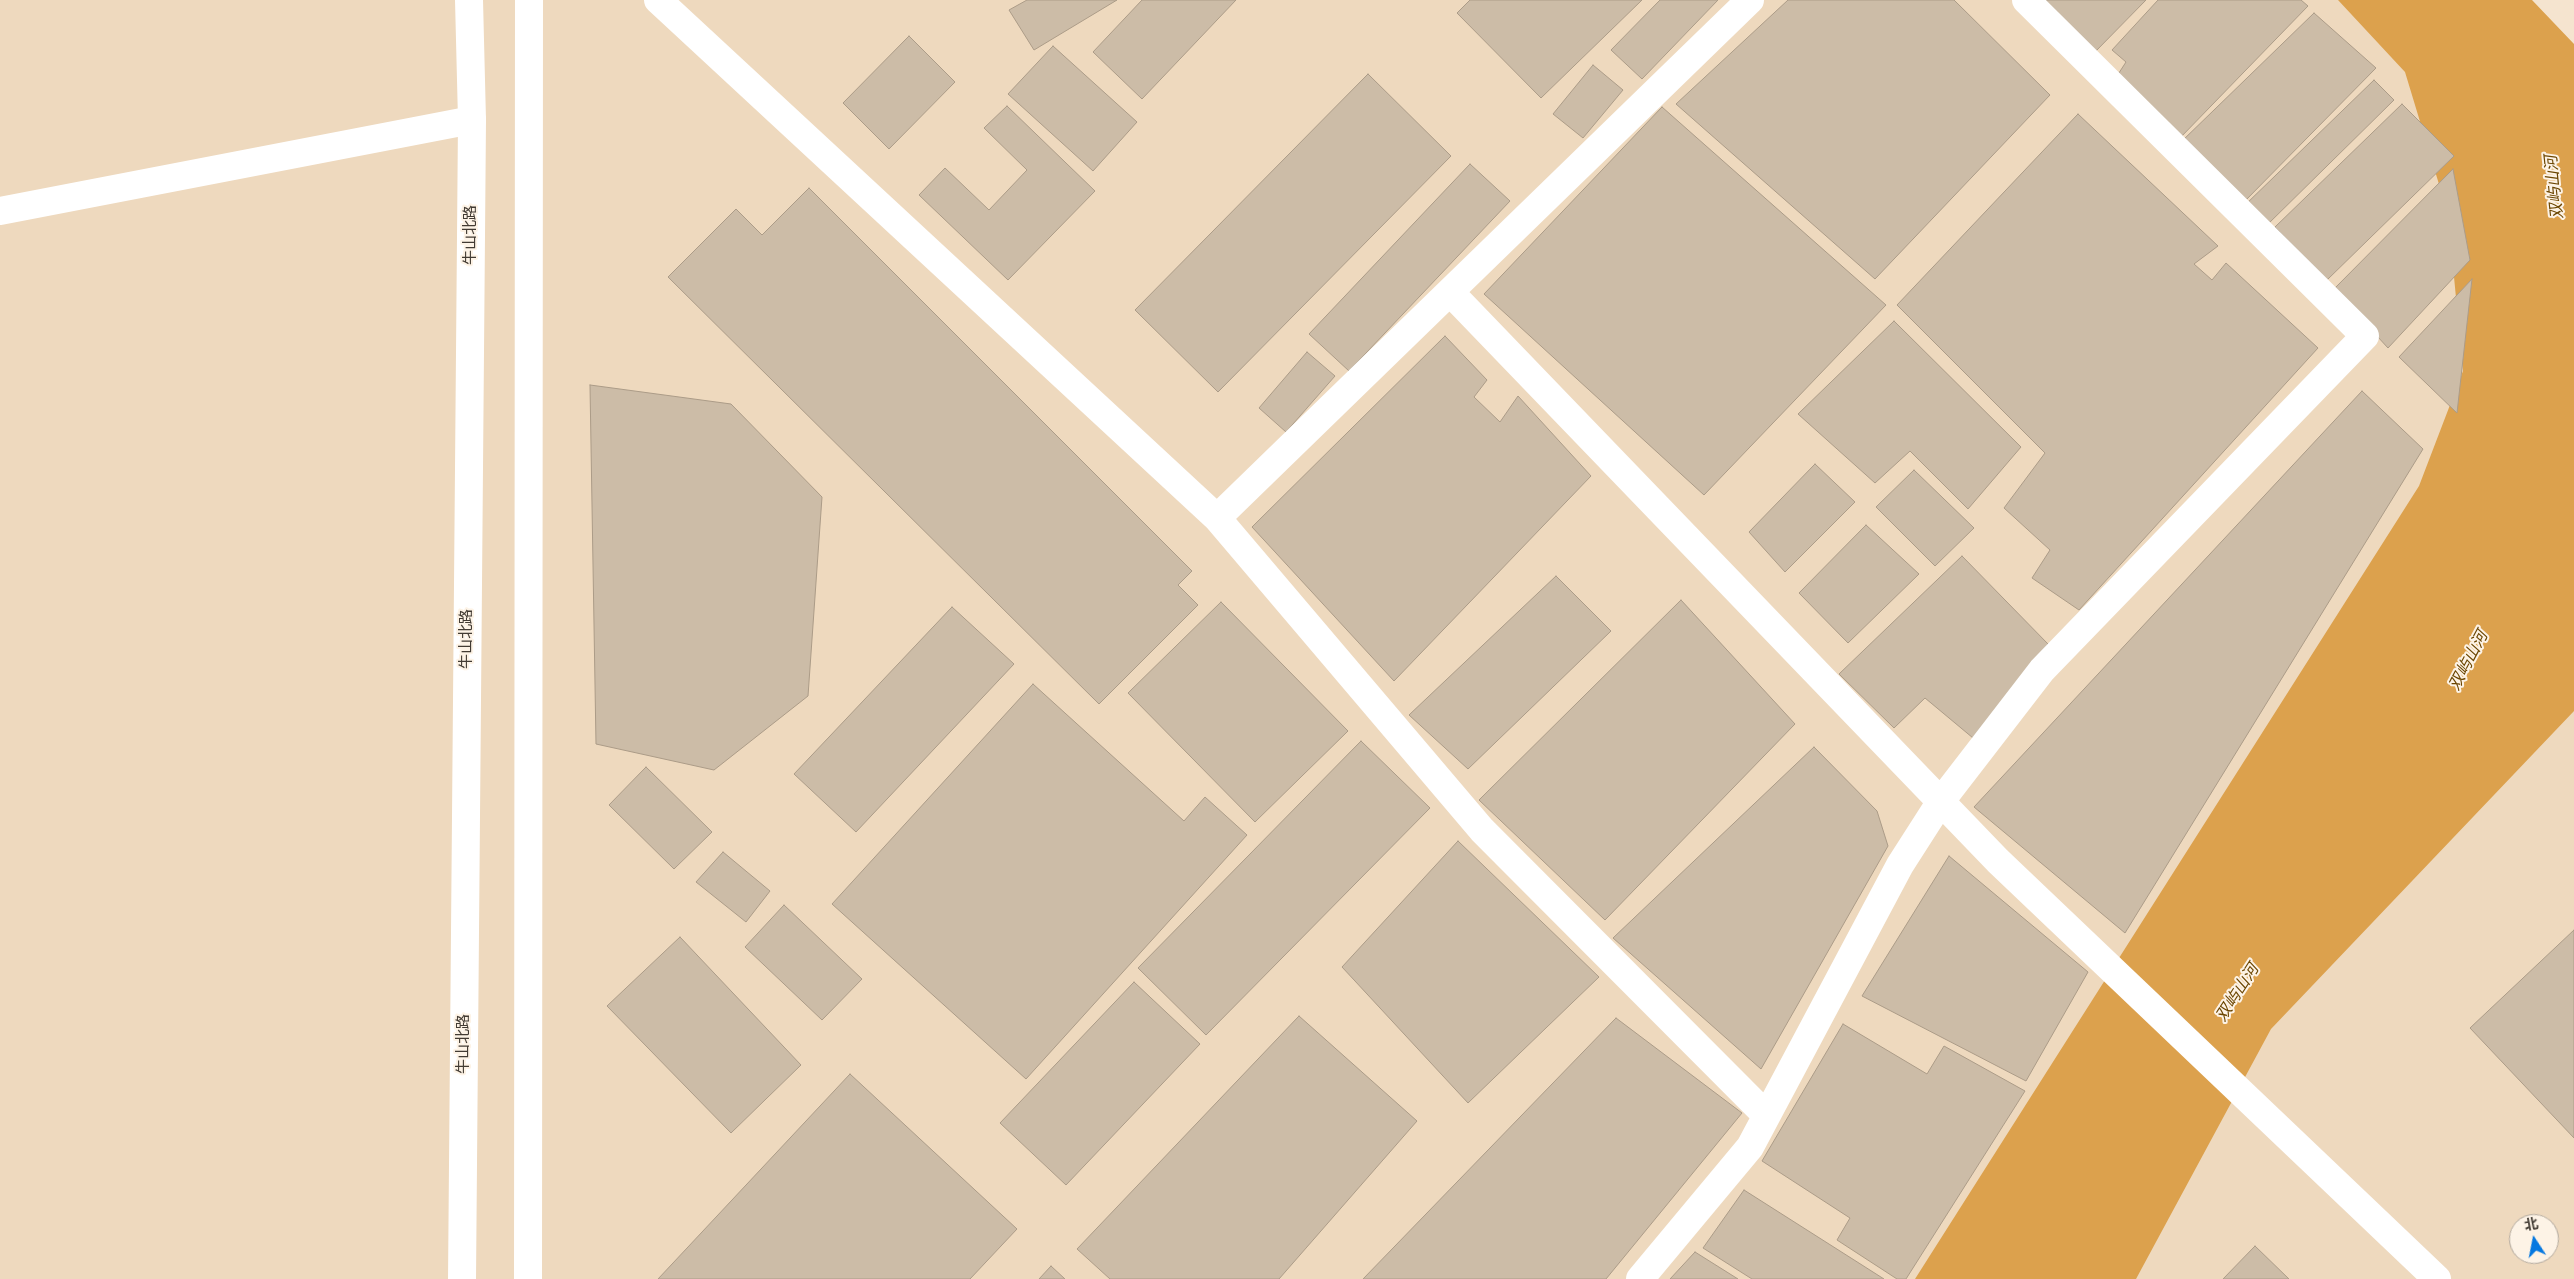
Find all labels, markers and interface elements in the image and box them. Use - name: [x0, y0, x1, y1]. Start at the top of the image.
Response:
- water label: 双屿山河: [2542, 154, 2568, 220]
- street label: 牛山北路: [462, 205, 480, 265]
- street label: 牛山北路: [458, 609, 476, 669]
- water label: 双屿山河: [2446, 628, 2492, 694]
- water label: 双屿山河: [2213, 961, 2263, 1025]
- street label: 牛山北路: [455, 1014, 473, 1074]
- north arrow: [2509, 1214, 2559, 1264]
- text: 北: [2523, 1215, 2540, 1234]

